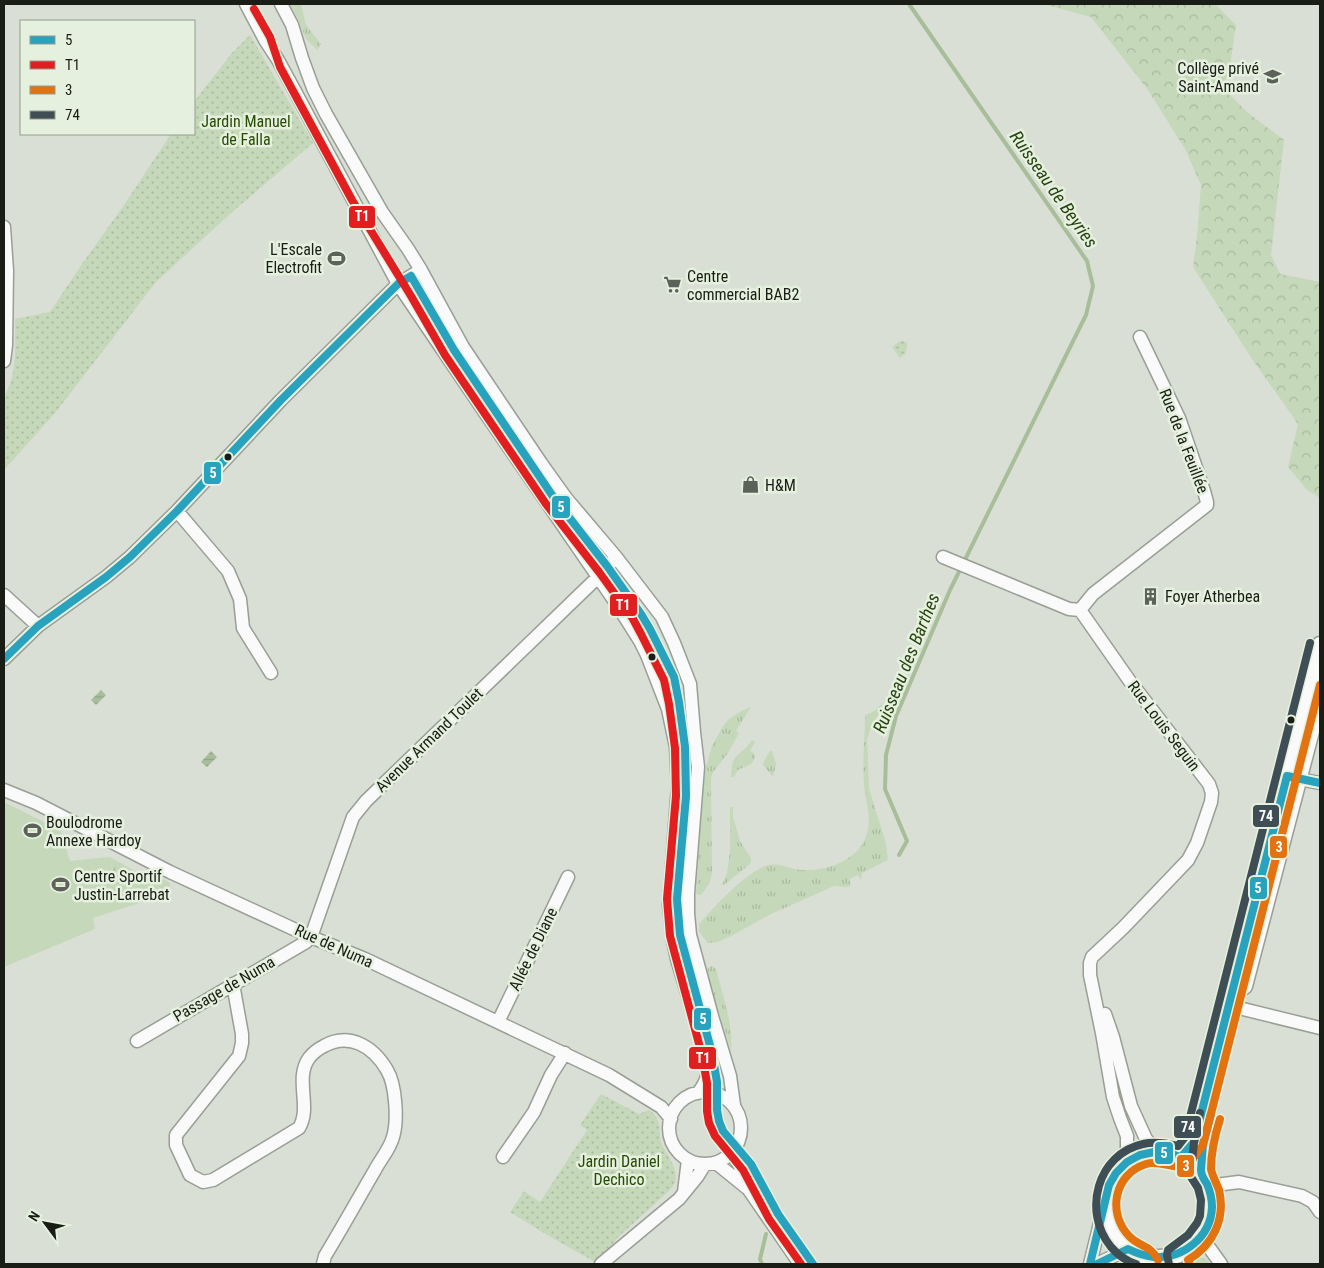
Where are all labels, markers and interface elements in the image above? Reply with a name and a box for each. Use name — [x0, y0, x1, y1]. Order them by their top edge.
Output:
legend — [20, 20, 195, 135]
text: 5 — [65, 31, 72, 49]
text: T1 — [65, 56, 80, 74]
place label: Collège privé Saint-Amand — [1177, 59, 1259, 96]
school or university icon: Collège privé Saint-Amand — [1263, 67, 1283, 87]
text: 3 — [65, 81, 72, 99]
text: 74 — [65, 106, 80, 124]
park label: Jardin Manuel de Falla — [201, 112, 291, 149]
water label: Ruisseau de Beyries — [1006, 126, 1102, 252]
line badge: T1 — [348, 205, 376, 229]
text: T1 — [355, 208, 369, 224]
place label: L'Escale Electrofit — [265, 240, 322, 277]
sports icon: L'Escale Electrofit — [326, 248, 346, 268]
place label: Centre commercial BAB2 — [687, 267, 800, 304]
supermarket icon: Centre commercial BAB2 — [663, 275, 683, 295]
street label: Rue de la Feuillée — [1155, 386, 1213, 496]
unlabelled marker — [223, 452, 233, 462]
line badge: 5 — [203, 461, 222, 485]
text: 5 — [209, 465, 217, 481]
shop icon: H&M — [741, 475, 761, 495]
place label: H&M — [765, 476, 796, 495]
line badge: 5 — [551, 495, 571, 519]
text: 5 — [557, 499, 565, 515]
building icon: Foyer Atherbea — [1141, 586, 1161, 606]
place label: Foyer Atherbea — [1165, 587, 1260, 606]
water label: Ruisseau des Barthes — [868, 590, 944, 736]
line badge: T1 — [609, 593, 638, 617]
text: T1 — [616, 597, 630, 613]
unlabelled marker — [647, 652, 657, 662]
street label: Rue Louis Seguin — [1124, 677, 1204, 775]
street label: Avenue Armand Toulet — [371, 684, 487, 796]
unlabelled marker — [1286, 715, 1296, 725]
line badge: 74 — [1252, 804, 1280, 828]
text: 74 — [1259, 808, 1273, 824]
place label: Boulodrome Annexe Hardoy — [46, 813, 141, 850]
sports icon: Boulodrome Annexe Hardoy — [22, 821, 42, 841]
line badge: 3 — [1269, 835, 1288, 859]
text: 3 — [1275, 839, 1283, 855]
place label: Centre Sportif Justin-Larrebat — [74, 867, 170, 904]
sports icon: Centre Sportif Justin-Larrebat — [50, 875, 70, 895]
line badge: 5 — [1249, 876, 1268, 900]
text: 5 — [1254, 880, 1262, 896]
street label: Allée de Diane — [505, 904, 561, 994]
street label: Rue de Numa — [292, 920, 376, 972]
street label: Passage de Numa — [170, 952, 278, 1026]
line badge: 5 — [693, 1007, 712, 1031]
text: 5 — [699, 1011, 707, 1027]
line badge: T1 — [688, 1046, 717, 1070]
text: T1 — [696, 1050, 710, 1066]
line badge: 74 — [1173, 1115, 1202, 1139]
text: 74 — [1181, 1119, 1195, 1135]
line badge: 5 — [1154, 1141, 1174, 1165]
text: 5 — [1160, 1145, 1168, 1161]
park label: Jardin Daniel Dechico — [578, 1152, 660, 1189]
line badge: 3 — [1176, 1154, 1195, 1178]
text: 3 — [1182, 1158, 1190, 1174]
north arrow — [20, 1198, 70, 1248]
text: N — [25, 1208, 43, 1224]

